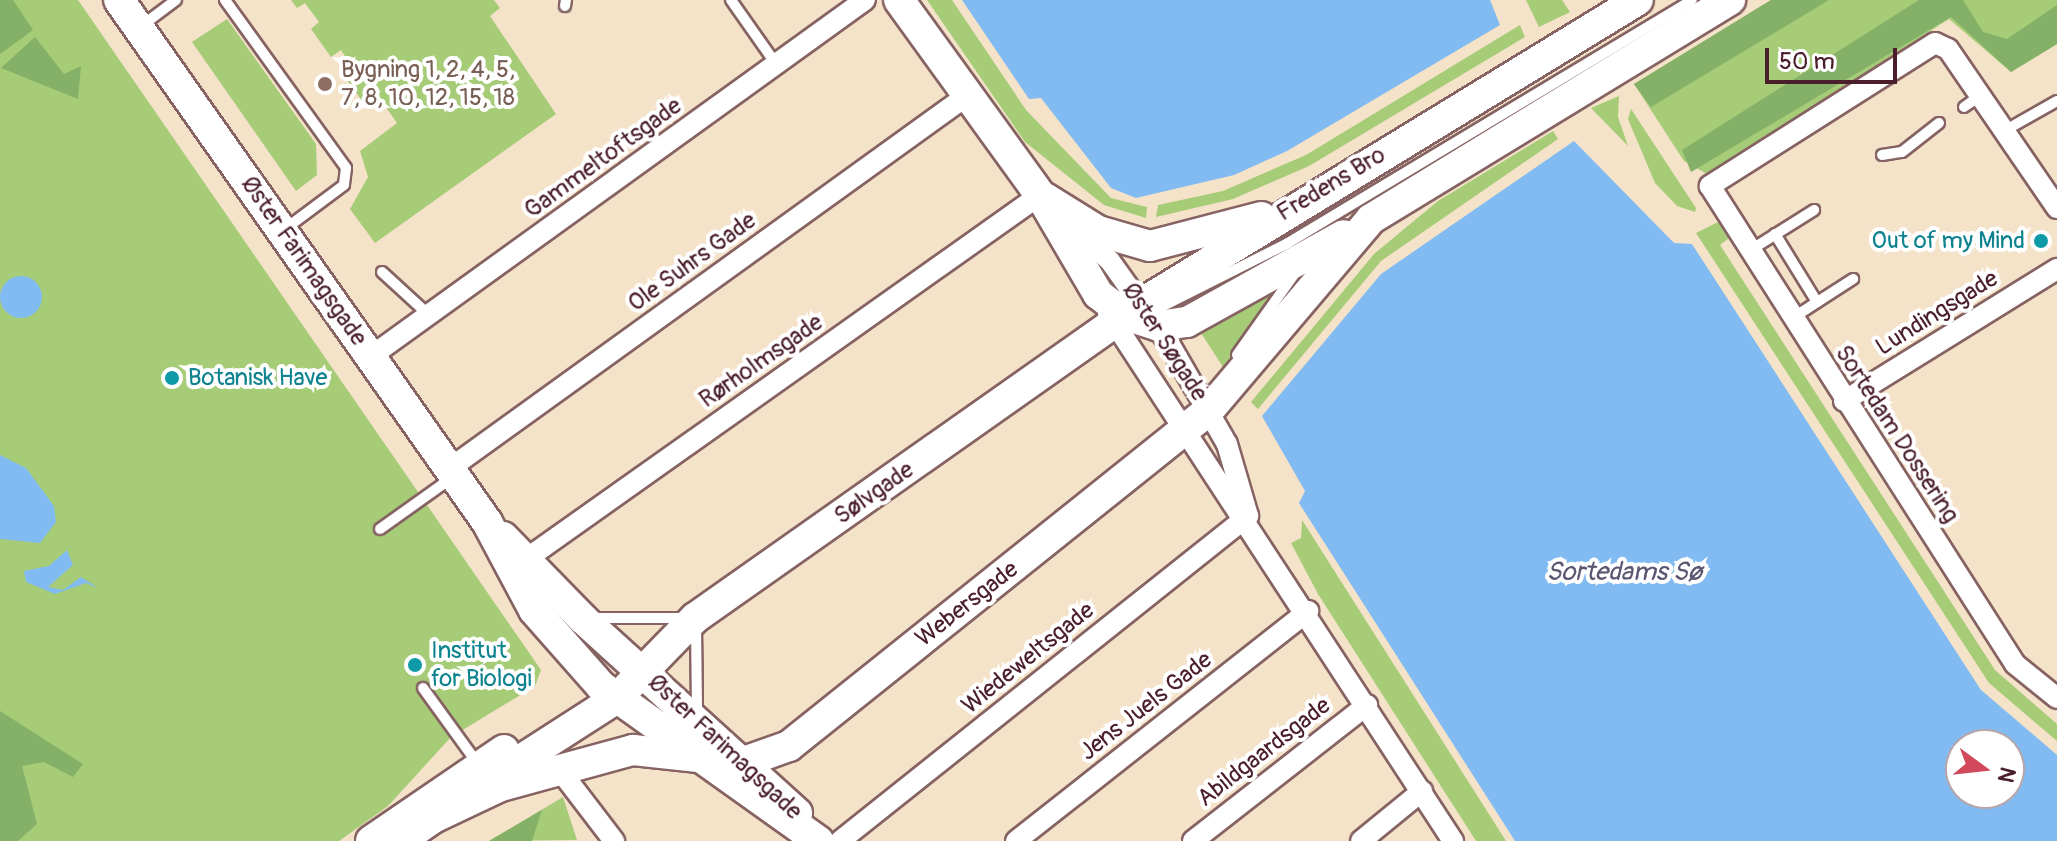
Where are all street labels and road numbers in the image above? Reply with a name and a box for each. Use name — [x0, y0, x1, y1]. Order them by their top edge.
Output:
street label: Gammeltoftsgade — [519, 91, 687, 225]
street label: Fredens Bro — [1272, 140, 1390, 228]
street label: Øster Farimagsgade — [235, 171, 373, 351]
street label: Ole Suhrs Gade — [623, 206, 761, 318]
street label: Lundingsgade — [1871, 264, 2003, 362]
street label: Øster Søgade — [1116, 277, 1214, 407]
street label: Rørholmsgade — [694, 308, 828, 414]
street label: Sortedam Dossering — [1829, 340, 1965, 528]
street label: Sølvgade — [829, 455, 919, 531]
street label: Webersgade — [910, 555, 1024, 653]
street label: Wiedeweltsgade — [956, 596, 1100, 720]
street label: Jens Juels Gade — [1074, 645, 1218, 767]
street label: Øster Farimagsgade — [642, 668, 808, 826]
street label: Abildgaardsgade — [1192, 691, 1336, 813]

